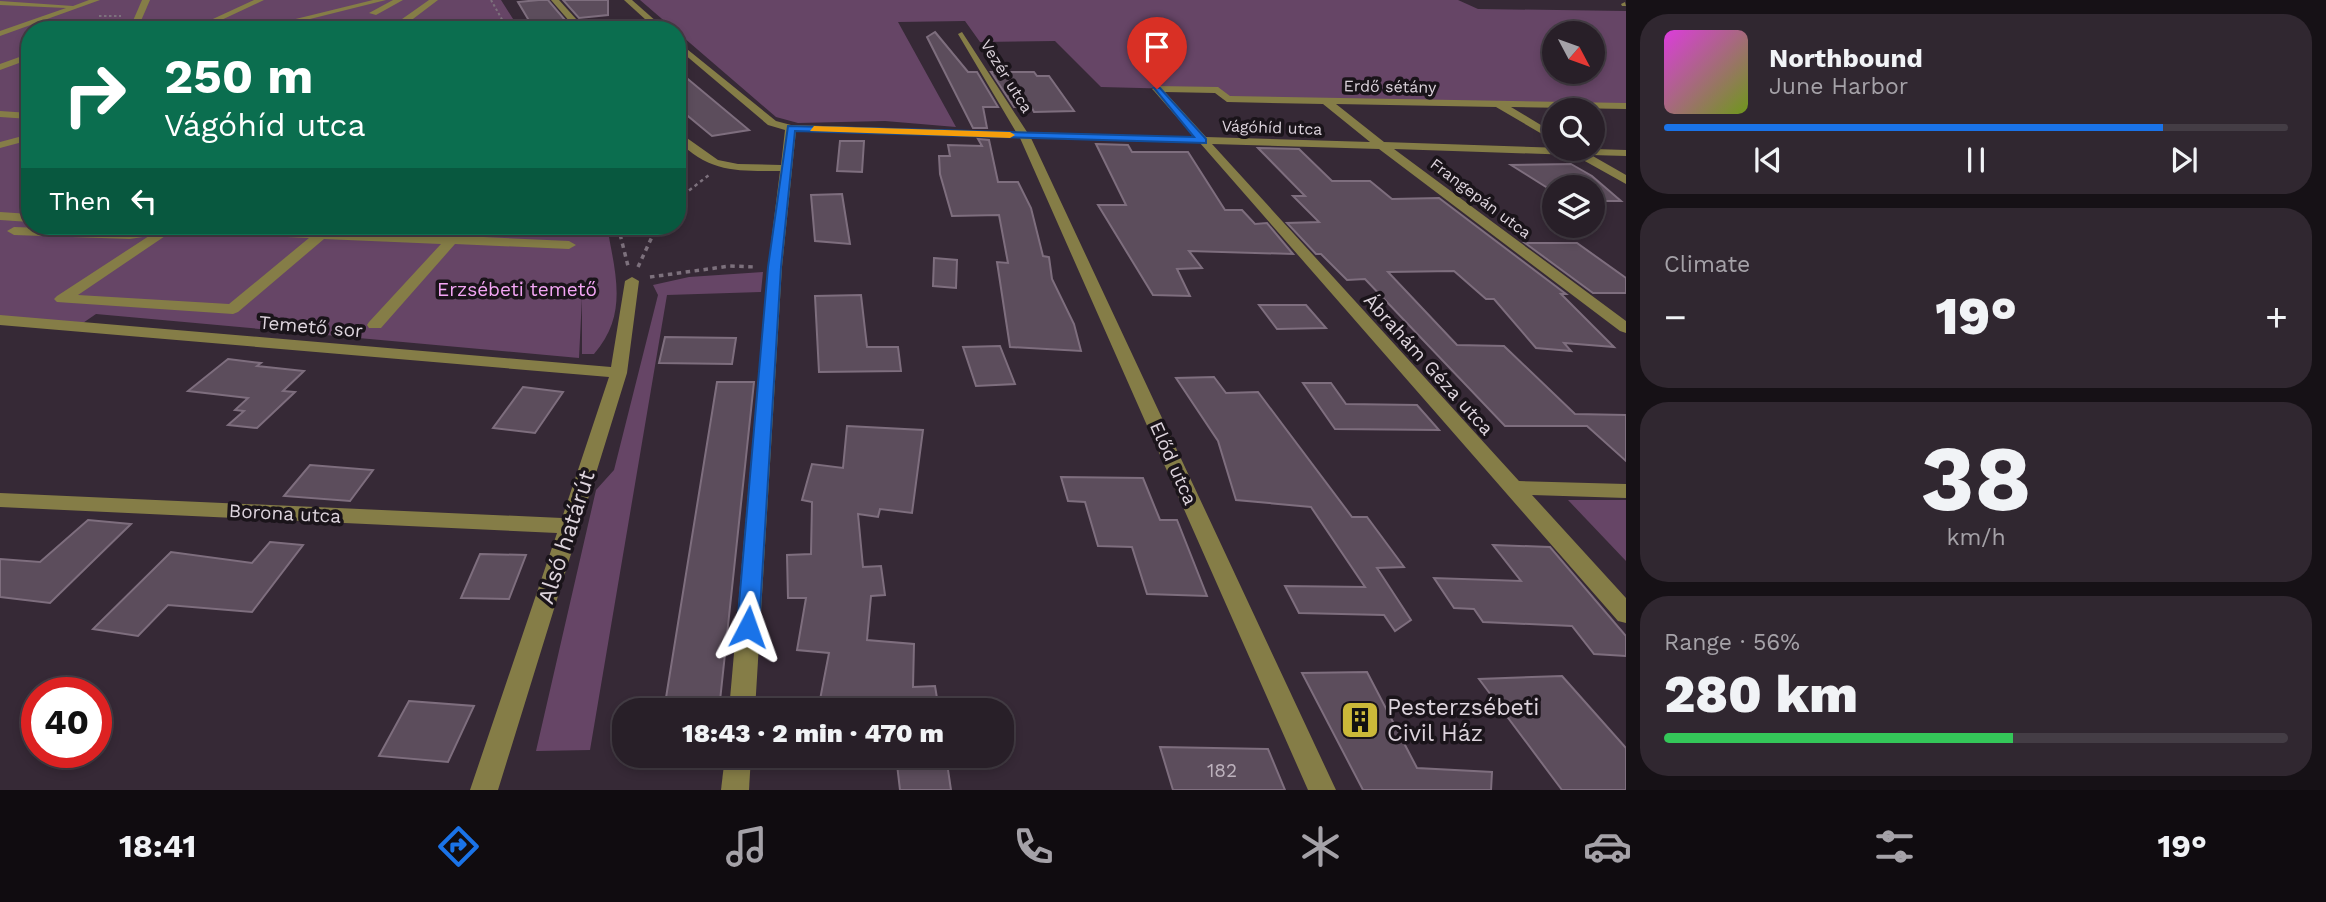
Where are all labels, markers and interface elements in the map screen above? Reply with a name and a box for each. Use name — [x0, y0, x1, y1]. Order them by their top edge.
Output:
pin — [1127, 17, 1187, 89]
north arrow — [1542, 21, 1605, 84]
map controls — [1542, 21, 1605, 238]
icon: arrive — [1138, 28, 1176, 66]
street label: Vezér utca — [977, 36, 1037, 116]
text: Northbound — [1769, 43, 1923, 73]
text: 250 m — [164, 47, 313, 105]
icon: right — [49, 49, 140, 140]
text: June Harbor — [1769, 73, 1908, 100]
street label: Erdő sétány — [1343, 76, 1437, 97]
button: search — [1542, 98, 1605, 161]
text: Vágóhíd utca — [164, 106, 366, 144]
street label: Vágóhíd utca — [1221, 116, 1323, 139]
icon: previous — [1749, 141, 1787, 179]
icon: pause — [1957, 141, 1995, 179]
icon: next — [2165, 141, 2203, 179]
street label: Frangepán utca — [1427, 154, 1535, 242]
button: layers — [1542, 175, 1605, 238]
icon: left — [125, 182, 163, 220]
text: Then — [49, 186, 111, 216]
text: Climate — [1664, 251, 1750, 278]
park label: Erzsébeti temető — [437, 278, 597, 301]
text: 19° — [1935, 286, 2017, 347]
street label: Ábrahám Géza utca — [1359, 289, 1498, 440]
text: − — [1664, 295, 1687, 339]
text: + — [2265, 295, 2288, 339]
street label: Temető sor — [258, 311, 364, 343]
street label: Előd utca — [1145, 418, 1202, 509]
text: 38 — [1920, 425, 2032, 532]
street label: Alsó határút — [532, 467, 601, 607]
street label: Borona utca — [228, 499, 342, 528]
text: km/h — [1946, 524, 2006, 551]
position arrow — [711, 590, 785, 664]
text: Range · 56% — [1664, 629, 1800, 656]
text: 280 km — [1664, 664, 1858, 725]
speed limit sign: 40 — [21, 677, 112, 768]
place label: Pesterzsébeti Civil Ház — [1387, 694, 1539, 747]
building icon: Pesterzsébeti Civil Ház — [1339, 699, 1381, 741]
text: 18:43 · 2 min · 470 m — [682, 718, 944, 748]
house number: 182 — [1207, 759, 1237, 782]
icon: directions — [434, 822, 483, 871]
icon: music — [722, 822, 771, 871]
icon: phone — [1009, 822, 1058, 871]
icon: climate — [1296, 822, 1345, 871]
icon: car — [1583, 822, 1632, 871]
icon: filters — [1870, 822, 1919, 871]
text: 18:41 — [119, 827, 196, 865]
text: 19° — [2158, 827, 2207, 865]

